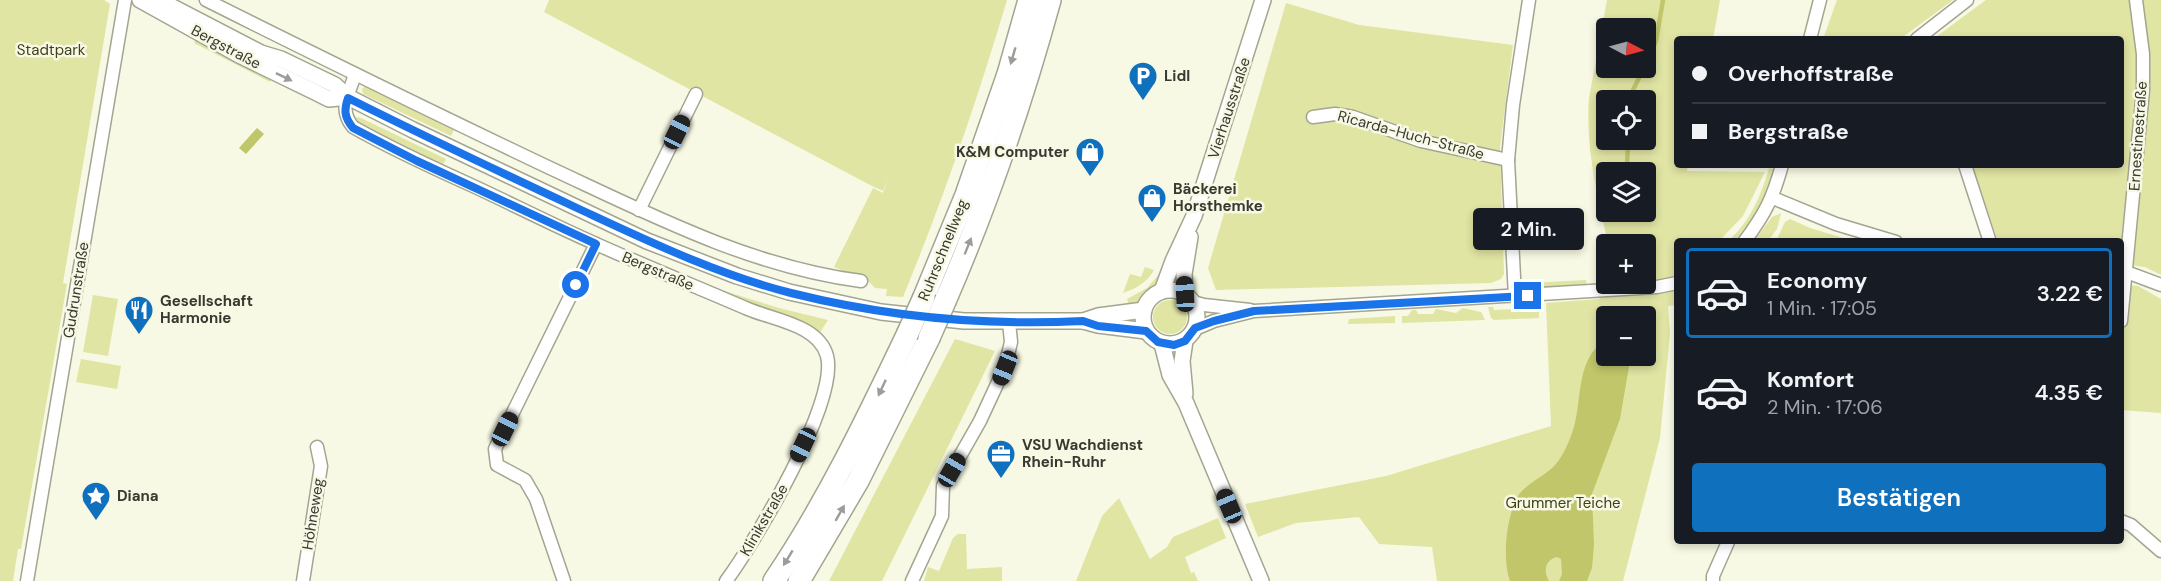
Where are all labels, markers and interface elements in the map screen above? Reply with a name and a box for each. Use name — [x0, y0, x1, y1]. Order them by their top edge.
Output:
north arrow — [1596, 18, 1656, 78]
map controls — [1596, 18, 1656, 366]
street label: Bergstraße — [188, 20, 264, 74]
park label: Stadtpark — [17, 40, 86, 60]
one-way arrow — [1008, 47, 1017, 65]
street label: Vierhausstraße — [1203, 55, 1255, 161]
text: Overhoffstraße — [1728, 59, 1894, 88]
parking icon: Lidl — [1127, 60, 1159, 102]
place label: Lidl — [1164, 66, 1190, 86]
one-way arrow — [276, 72, 293, 82]
street label: Ernestinestraße — [2124, 80, 2152, 192]
button: locate — [1596, 90, 1656, 150]
street label: Ricarda-Huch-Straße — [1336, 106, 1486, 164]
car — [661, 112, 693, 152]
text: Bergstraße — [1728, 117, 1849, 146]
shop icon: K&M Computer — [1074, 136, 1106, 178]
place label: K&M Computer — [956, 142, 1069, 162]
button: layers — [1596, 162, 1656, 222]
place label: Bäckerei Horsthemke — [1173, 179, 1263, 216]
shop icon: Bäckerei Horsthemke — [1136, 182, 1168, 224]
street label: Ruhrschnellweg — [913, 196, 973, 304]
callout: 2 Min. — [1472, 209, 1583, 251]
text: 2 Min. — [1501, 216, 1556, 242]
button: + — [1596, 234, 1656, 294]
one-way arrow — [964, 236, 974, 254]
street label: Gudrunstraße — [59, 240, 93, 340]
street label: Bergstraße — [619, 247, 697, 295]
icon: car — [1695, 266, 1749, 320]
text: Economy — [1767, 266, 1867, 295]
route start — [562, 271, 589, 298]
car — [1175, 276, 1195, 312]
text: 3.22 € — [2037, 279, 2103, 308]
route end — [1514, 282, 1541, 309]
place label: Gesellschaft Harmonie — [160, 291, 253, 328]
restaurant icon: Gesellschaft Harmonie — [123, 294, 155, 336]
text: 1 Min. · 17:05 — [1767, 295, 1877, 321]
button: − — [1596, 306, 1656, 366]
car — [990, 348, 1020, 388]
icon: car — [1695, 365, 1749, 419]
text: Komfort — [1767, 365, 1854, 394]
text: 4.35 € — [2034, 378, 2103, 407]
one-way arrow — [878, 379, 887, 396]
text: 2 Min. · 17:06 — [1767, 394, 1883, 420]
car — [489, 409, 521, 449]
car — [787, 425, 819, 465]
place label: VSU Wachdienst Rhein-Ruhr — [1022, 435, 1143, 472]
office icon: VSU Wachdienst Rhein-Ruhr — [985, 438, 1017, 480]
car — [935, 450, 969, 490]
button: Bestätigen — [1692, 463, 2106, 532]
street label: Höhneweg — [297, 477, 329, 551]
place icon: Diana — [80, 480, 112, 522]
street label: Klinikstraße — [735, 480, 793, 560]
place label: Diana — [117, 486, 159, 506]
car — [1214, 486, 1244, 526]
park label: Grummer Teiche — [1505, 493, 1621, 513]
one-way arrow — [835, 504, 845, 521]
one-way arrow — [783, 550, 793, 567]

